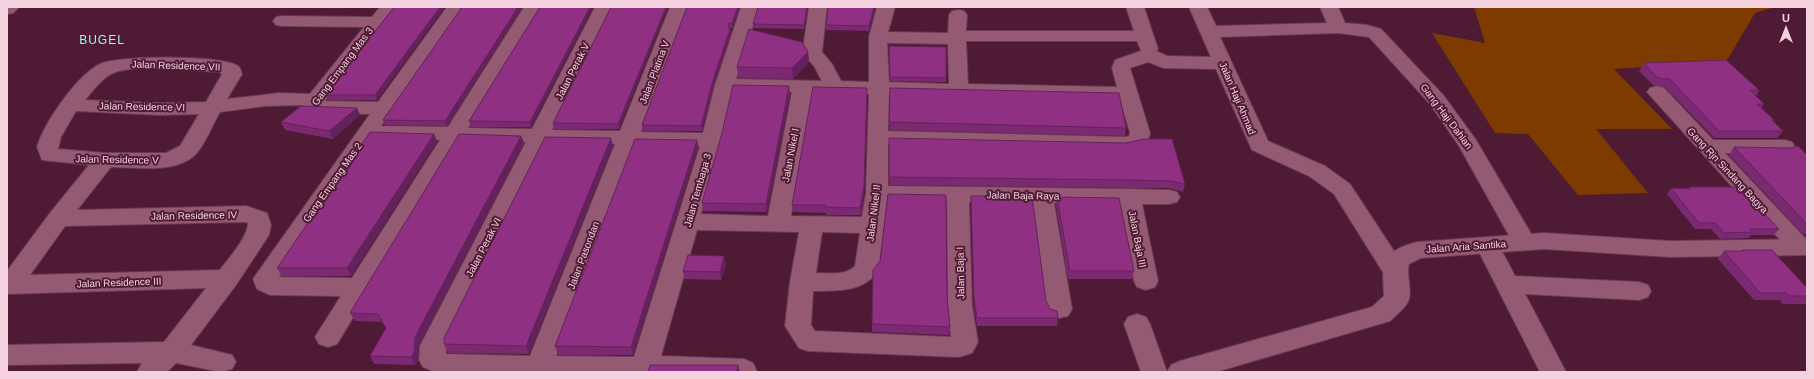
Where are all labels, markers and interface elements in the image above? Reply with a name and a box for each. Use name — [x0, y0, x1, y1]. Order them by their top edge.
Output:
north arrow — [1766, 8, 1806, 48]
text: U — [1782, 12, 1790, 24]
street label: Gang Empang Mas 3 — [310, 25, 375, 107]
district label: BUGEL — [79, 33, 125, 47]
street label: Jalan Platina V — [637, 39, 672, 105]
street label: Jalan Perak V — [553, 41, 592, 101]
street label: Jalan Residence VII — [131, 58, 221, 73]
street label: Jalan Haji Ahmad — [1217, 60, 1258, 136]
street label: Gang Haji Dahlan — [1418, 81, 1475, 151]
street label: Jalan Residence VI — [99, 100, 185, 113]
street label: Gang Rjn Sindang Bagya — [1685, 125, 1770, 216]
street label: Jalan Nikel I — [780, 127, 801, 183]
street label: Gang Empang Mas 2 — [301, 140, 364, 224]
street label: Jalan Tembaga 3 — [682, 152, 713, 228]
street label: Jalan Residence V — [75, 153, 159, 166]
street label: Jalan Nikel II — [865, 184, 882, 242]
street label: Jalan Baja Raya — [986, 189, 1060, 202]
street label: Jalan Residence IV — [151, 209, 238, 222]
street label: Jalan Baja III — [1127, 210, 1148, 269]
street label: Jalan Perak VI — [464, 216, 503, 279]
street label: Jalan Pasondan — [565, 220, 601, 291]
street label: Jalan Aria Santika — [1426, 238, 1507, 255]
street label: Jalan Baja I — [955, 247, 966, 299]
street label: Jalan Residence III — [76, 276, 162, 289]

